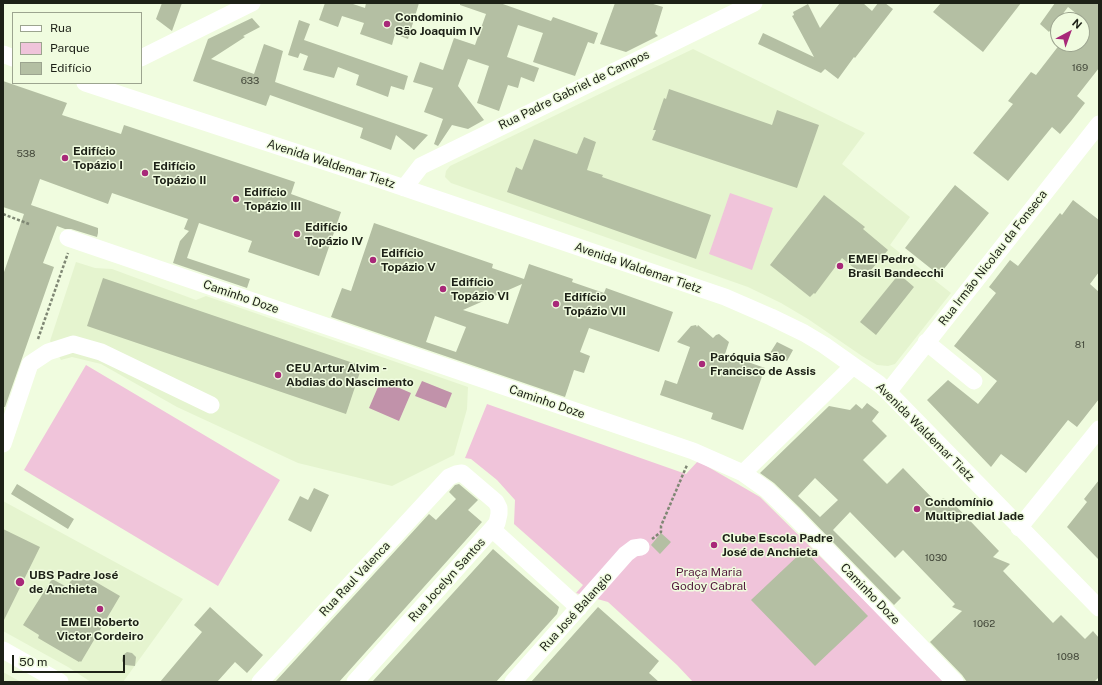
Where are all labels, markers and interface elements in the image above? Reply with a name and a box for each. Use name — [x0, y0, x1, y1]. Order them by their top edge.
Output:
place label: Condominio São Joaquim IV — [395, 10, 481, 38]
legend — [12, 12, 142, 84]
north arrow — [1050, 12, 1090, 52]
text: N — [1070, 16, 1084, 31]
marker: Condominio São Joaquim IV — [382, 19, 392, 29]
text: Rua — [50, 21, 72, 35]
text: Parque — [50, 41, 90, 55]
street label: Rua Padre Gabriel de Campos — [496, 47, 652, 133]
text: Edifício — [50, 61, 91, 75]
house number: 169 — [1072, 62, 1088, 74]
house number: 633 — [241, 75, 259, 87]
street label: Avenida Waldemar Tietz — [265, 137, 397, 191]
place label: Edifício Topázio I — [73, 144, 123, 172]
house number: 538 — [16, 148, 36, 160]
marker: Edifício Topázio I — [60, 153, 70, 163]
place label: Edifício Topázio II — [153, 159, 207, 187]
marker: Edifício Topázio II — [140, 168, 150, 178]
place label: Edifício Topázio III — [244, 185, 301, 213]
street label: Rua Irmão Nicolau da Fonseca — [936, 187, 1050, 329]
marker: Edifício Topázio III — [231, 194, 241, 204]
place label: Edifício Topázio IV — [305, 220, 363, 248]
marker: Edifício Topázio IV — [292, 229, 302, 239]
street label: Avenida Waldemar Tietz — [572, 239, 704, 297]
place label: Edifício Topázio V — [381, 246, 436, 274]
place label: EMEI Pedro Brasil Bandecchi — [848, 252, 944, 280]
marker: Edifício Topázio V — [368, 255, 378, 265]
marker: EMEI Pedro Brasil Bandecchi — [835, 261, 845, 271]
place label: Edifício Topázio VI — [451, 275, 509, 303]
street label: Caminho Doze — [201, 277, 281, 317]
marker: Edifício Topázio VI — [438, 284, 448, 294]
place label: Edifício Topázio VII — [564, 290, 626, 318]
marker: Edifício Topázio VII — [551, 299, 561, 309]
house number: 81 — [1075, 339, 1085, 351]
place label: Paróquia São Francisco de Assis — [710, 350, 816, 378]
marker: Paróquia São Francisco de Assis — [697, 359, 707, 369]
place label: CEU Artur Alvim - Abdias do Nascimento — [286, 361, 414, 389]
marker: CEU Artur Alvim - Abdias do Nascimento — [273, 370, 283, 380]
street label: Avenida Waldemar Tietz — [873, 380, 977, 484]
street label: Caminho Doze — [507, 382, 587, 422]
place label: Condomínio Multipredial Jade — [925, 495, 1024, 523]
marker: Condomínio Multipredial Jade — [912, 504, 922, 514]
place label: Clube Escola Padre José de Anchieta — [722, 531, 833, 559]
street label: Rua Jocelyn Santos — [406, 535, 488, 625]
street label: Rua Raul Valenca — [317, 539, 393, 619]
marker: Clube Escola Padre José de Anchieta — [709, 540, 719, 550]
house number: 1030 — [925, 552, 947, 564]
street label: Caminho Doze — [837, 560, 903, 628]
park label: Praça Maria Godoy Cabral — [671, 565, 747, 593]
place label: UBS Padre José de Anchieta — [29, 568, 118, 596]
street label: Rua José Balangio — [537, 570, 615, 654]
marker: UBS Padre José de Anchieta — [14, 576, 26, 588]
marker: EMEI Roberto Victor Cordeiro — [95, 604, 105, 614]
place label: EMEI Roberto Victor Cordeiro — [56, 615, 144, 643]
house number: 1062 — [973, 618, 995, 630]
scale bar — [14, 647, 127, 673]
house number: 1098 — [1057, 651, 1079, 663]
text: 50 m — [19, 655, 47, 669]

